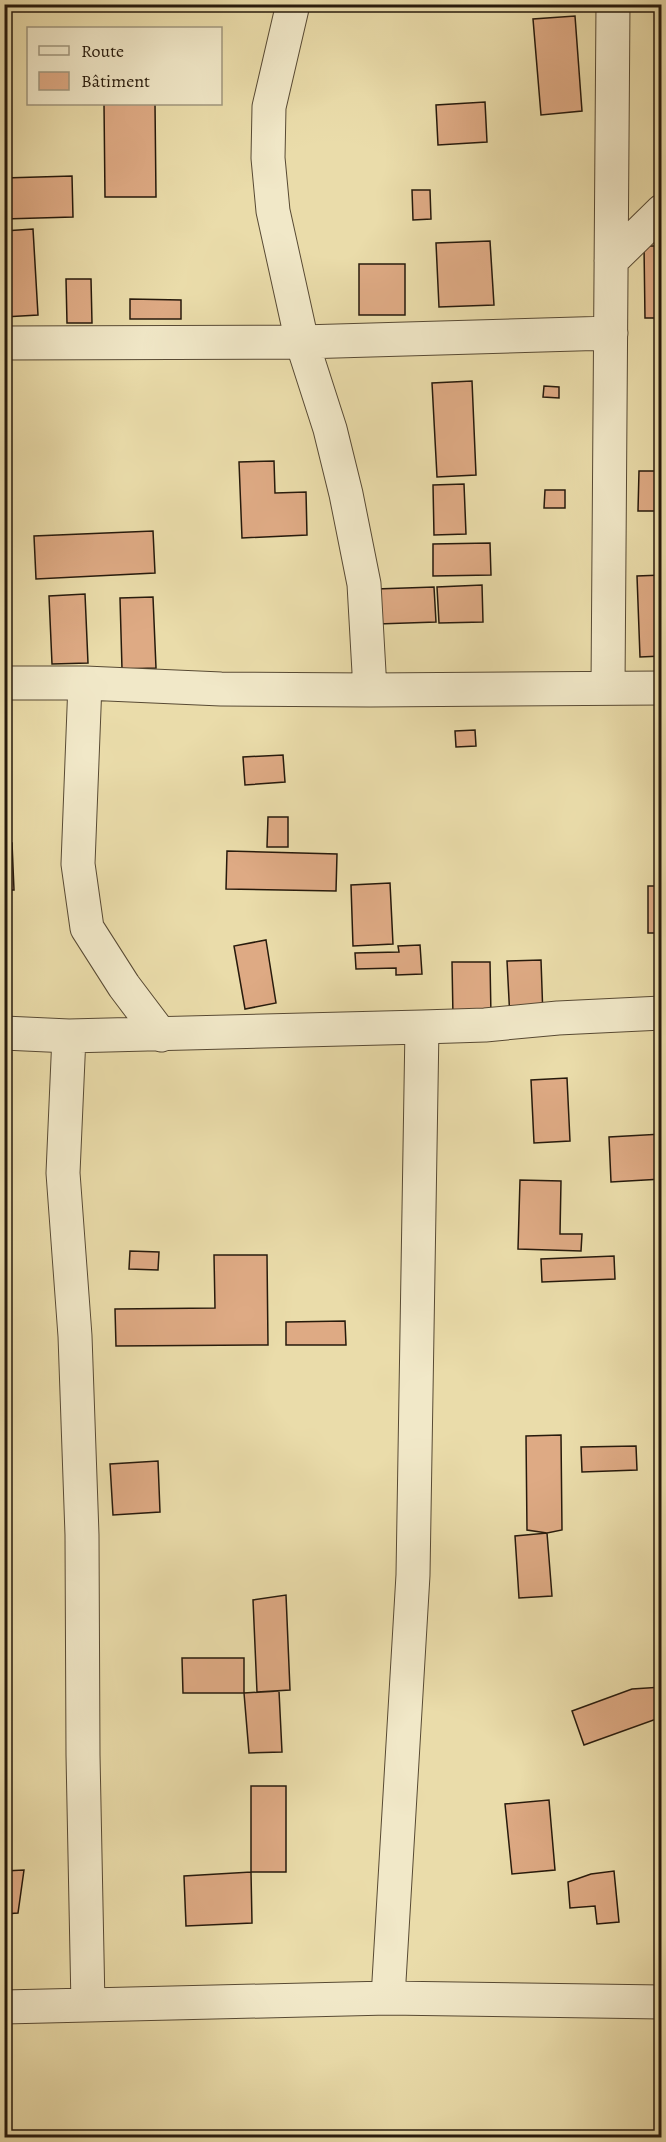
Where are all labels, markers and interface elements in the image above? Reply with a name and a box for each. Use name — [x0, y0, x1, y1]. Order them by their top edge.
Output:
legend — [27, 27, 222, 105]
text: Route — [81, 39, 124, 63]
text: Bâtiment — [81, 69, 150, 93]

